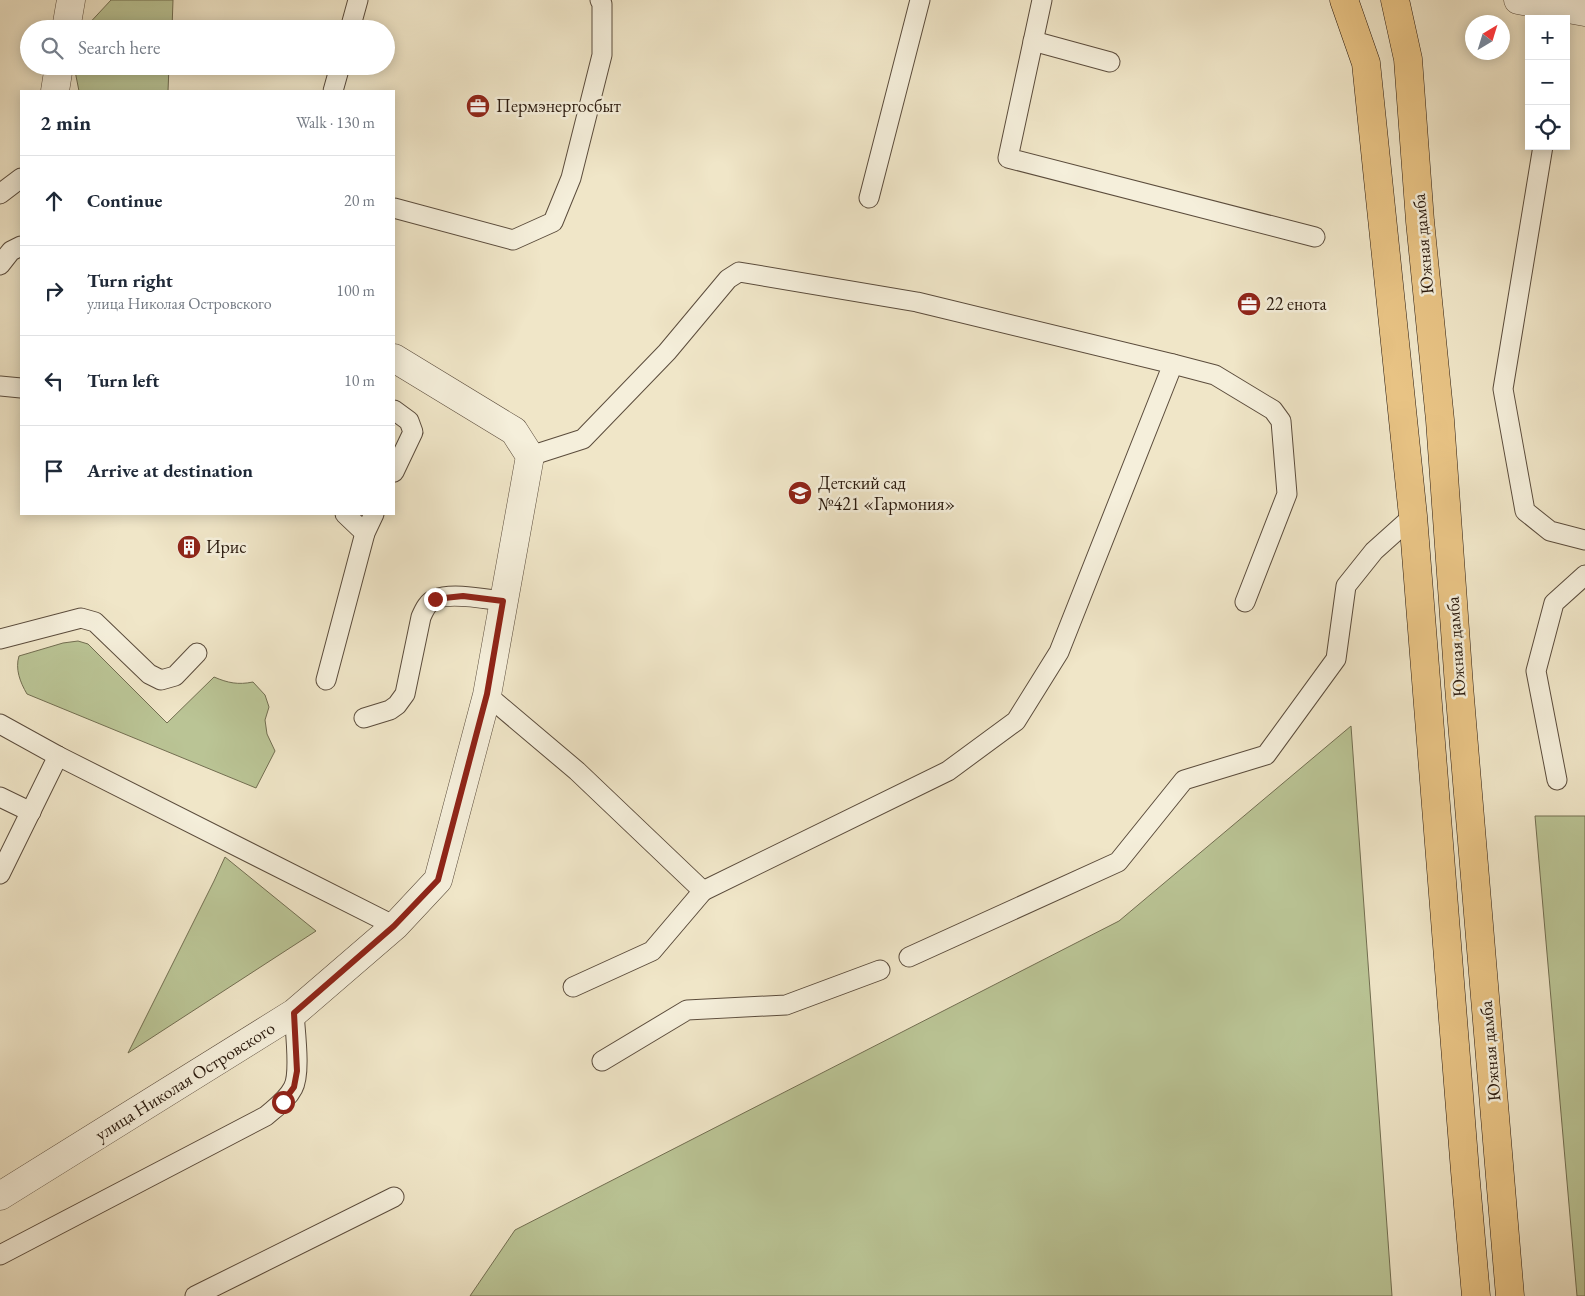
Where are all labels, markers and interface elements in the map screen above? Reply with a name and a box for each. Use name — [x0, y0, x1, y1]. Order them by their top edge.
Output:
north arrow — [1465, 15, 1510, 60]
map controls — [1525, 15, 1570, 150]
button: + — [1525, 15, 1570, 60]
search box — [20, 20, 395, 75]
icon: search — [38, 34, 66, 62]
text: Search here — [78, 35, 160, 60]
button: − — [1525, 60, 1570, 105]
office icon: Пермэнергосбыт — [465, 93, 491, 119]
place label: Пермэнергосбыт — [496, 94, 622, 117]
button: locate — [1525, 105, 1570, 150]
text: 2 min — [40, 109, 91, 136]
text: Walk · 130 m — [296, 112, 375, 133]
icon: ahead — [40, 187, 68, 215]
text: Continue — [87, 188, 162, 213]
text: 20 m — [344, 190, 375, 211]
street label: Южная дамба — [1407, 192, 1438, 296]
text: Turn right — [87, 268, 173, 293]
icon: right — [40, 277, 68, 305]
text: 100 m — [336, 280, 375, 301]
office icon: 22 енота — [1236, 291, 1262, 317]
place label: 22 енота — [1266, 292, 1328, 315]
text: улица Николая Островского — [87, 293, 272, 314]
icon: left — [40, 367, 68, 395]
text: Turn left — [87, 368, 159, 393]
text: 10 m — [344, 370, 375, 391]
icon: arrive — [40, 457, 68, 485]
text: Arrive at destination — [87, 458, 253, 483]
place label: Детский сад №421 «Гармония» — [818, 471, 955, 515]
school or university icon: Детский сад №421 «Гармония» — [787, 480, 813, 506]
building icon: Ирис — [176, 534, 202, 560]
place label: Ирис — [206, 535, 247, 558]
route end — [424, 588, 447, 611]
street label: Южная дамба — [1440, 595, 1471, 698]
street label: Южная дамба — [1474, 999, 1505, 1103]
street label: улица Николая Островского — [91, 1016, 279, 1145]
route start — [272, 1091, 295, 1114]

